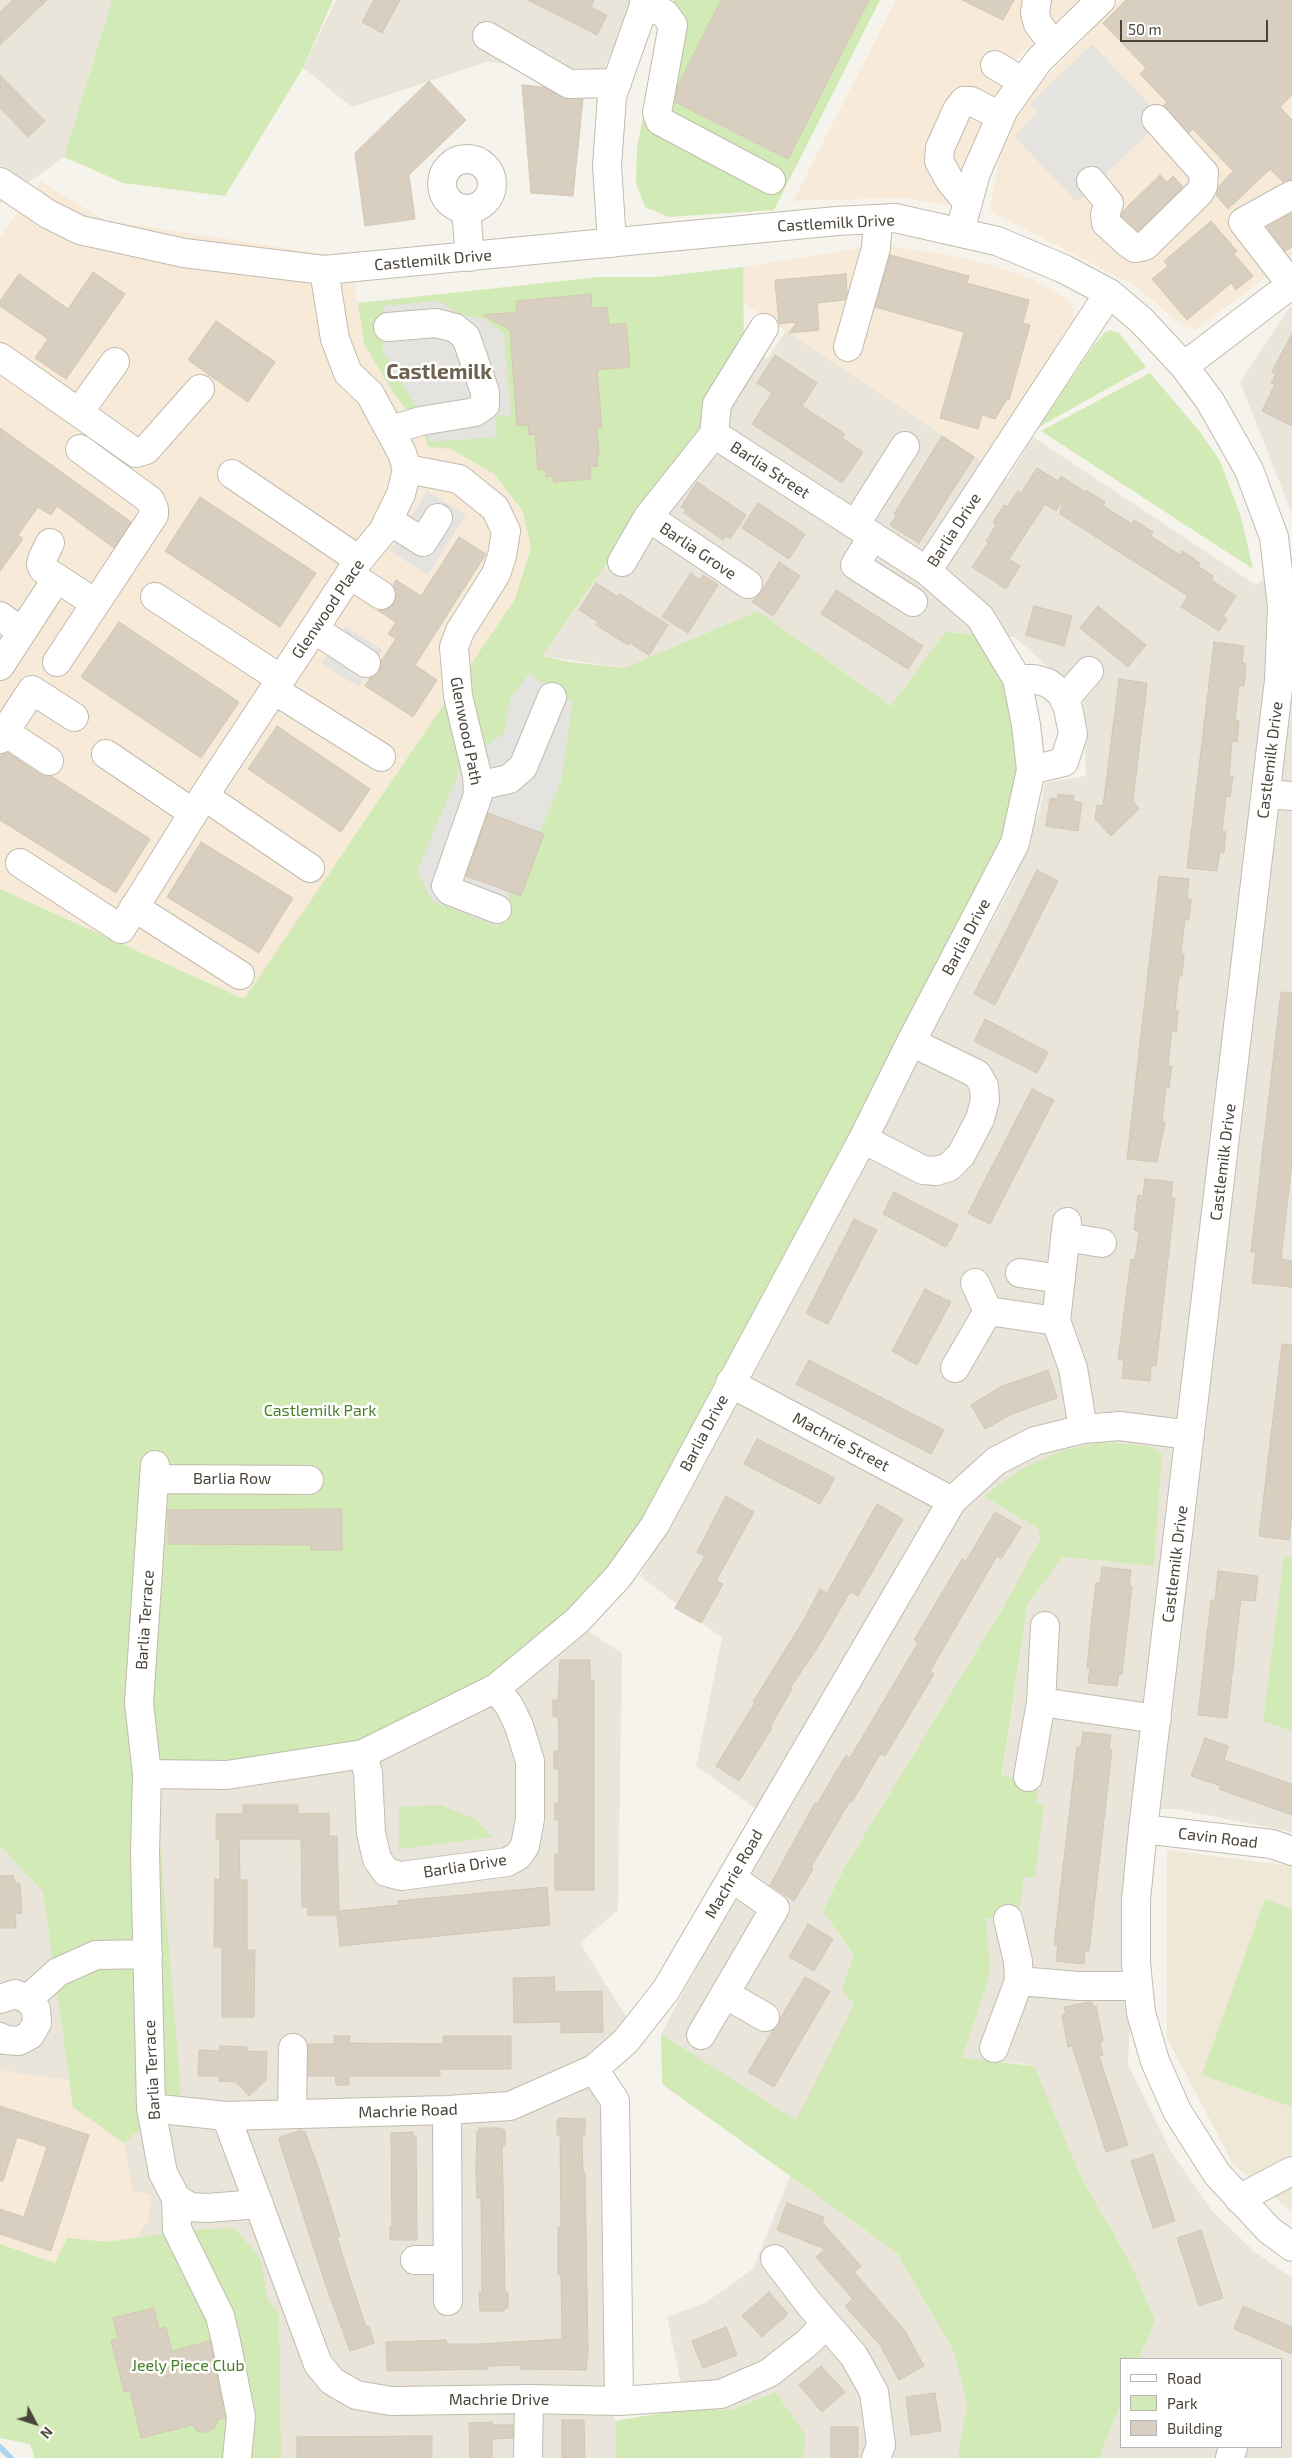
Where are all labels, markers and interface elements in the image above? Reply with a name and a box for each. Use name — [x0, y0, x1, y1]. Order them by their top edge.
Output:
scale bar — [1122, 10, 1270, 42]
text: 50 m — [1128, 20, 1162, 38]
street label: Castlemilk Drive — [777, 210, 895, 236]
street label: Castlemilk Drive — [373, 245, 493, 275]
district label: Castlemilk — [386, 359, 492, 385]
street label: Barlia Street — [727, 437, 813, 503]
street label: Barlia Drive — [923, 489, 985, 571]
street label: Barlia Grove — [656, 518, 740, 584]
street label: Glenwood Place — [288, 556, 368, 662]
street label: Glenwood Path — [446, 675, 486, 787]
street label: Castlemilk Drive — [1253, 700, 1287, 820]
street label: Barlia Drive — [938, 895, 994, 979]
street label: Castlemilk Drive — [1206, 1102, 1240, 1222]
street label: Barlia Drive — [676, 1391, 732, 1475]
park label: Castlemilk Park — [264, 1401, 376, 1421]
street label: Machrie Street — [789, 1408, 893, 1476]
street label: Barlia Row — [193, 1469, 271, 1489]
street label: Castlemilk Drive — [1158, 1504, 1192, 1624]
street label: Barlia Terrace — [132, 1569, 158, 1671]
street label: Cavin Road — [1177, 1824, 1259, 1852]
street label: Machrie Road — [701, 1826, 767, 1922]
street label: Barlia Drive — [422, 1850, 508, 1882]
street label: Barlia Terrace — [140, 2019, 164, 2121]
street label: Machrie Road — [358, 2100, 458, 2122]
park label: Jeely Piece Club — [131, 2356, 245, 2376]
legend — [1120, 2358, 1282, 2448]
text: Road — [1167, 2369, 1202, 2387]
street label: Machrie Drive — [449, 2390, 549, 2410]
text: Park — [1167, 2394, 1198, 2412]
north arrow — [10, 2398, 60, 2448]
text: Building — [1167, 2419, 1222, 2437]
text: N — [37, 2424, 57, 2442]

